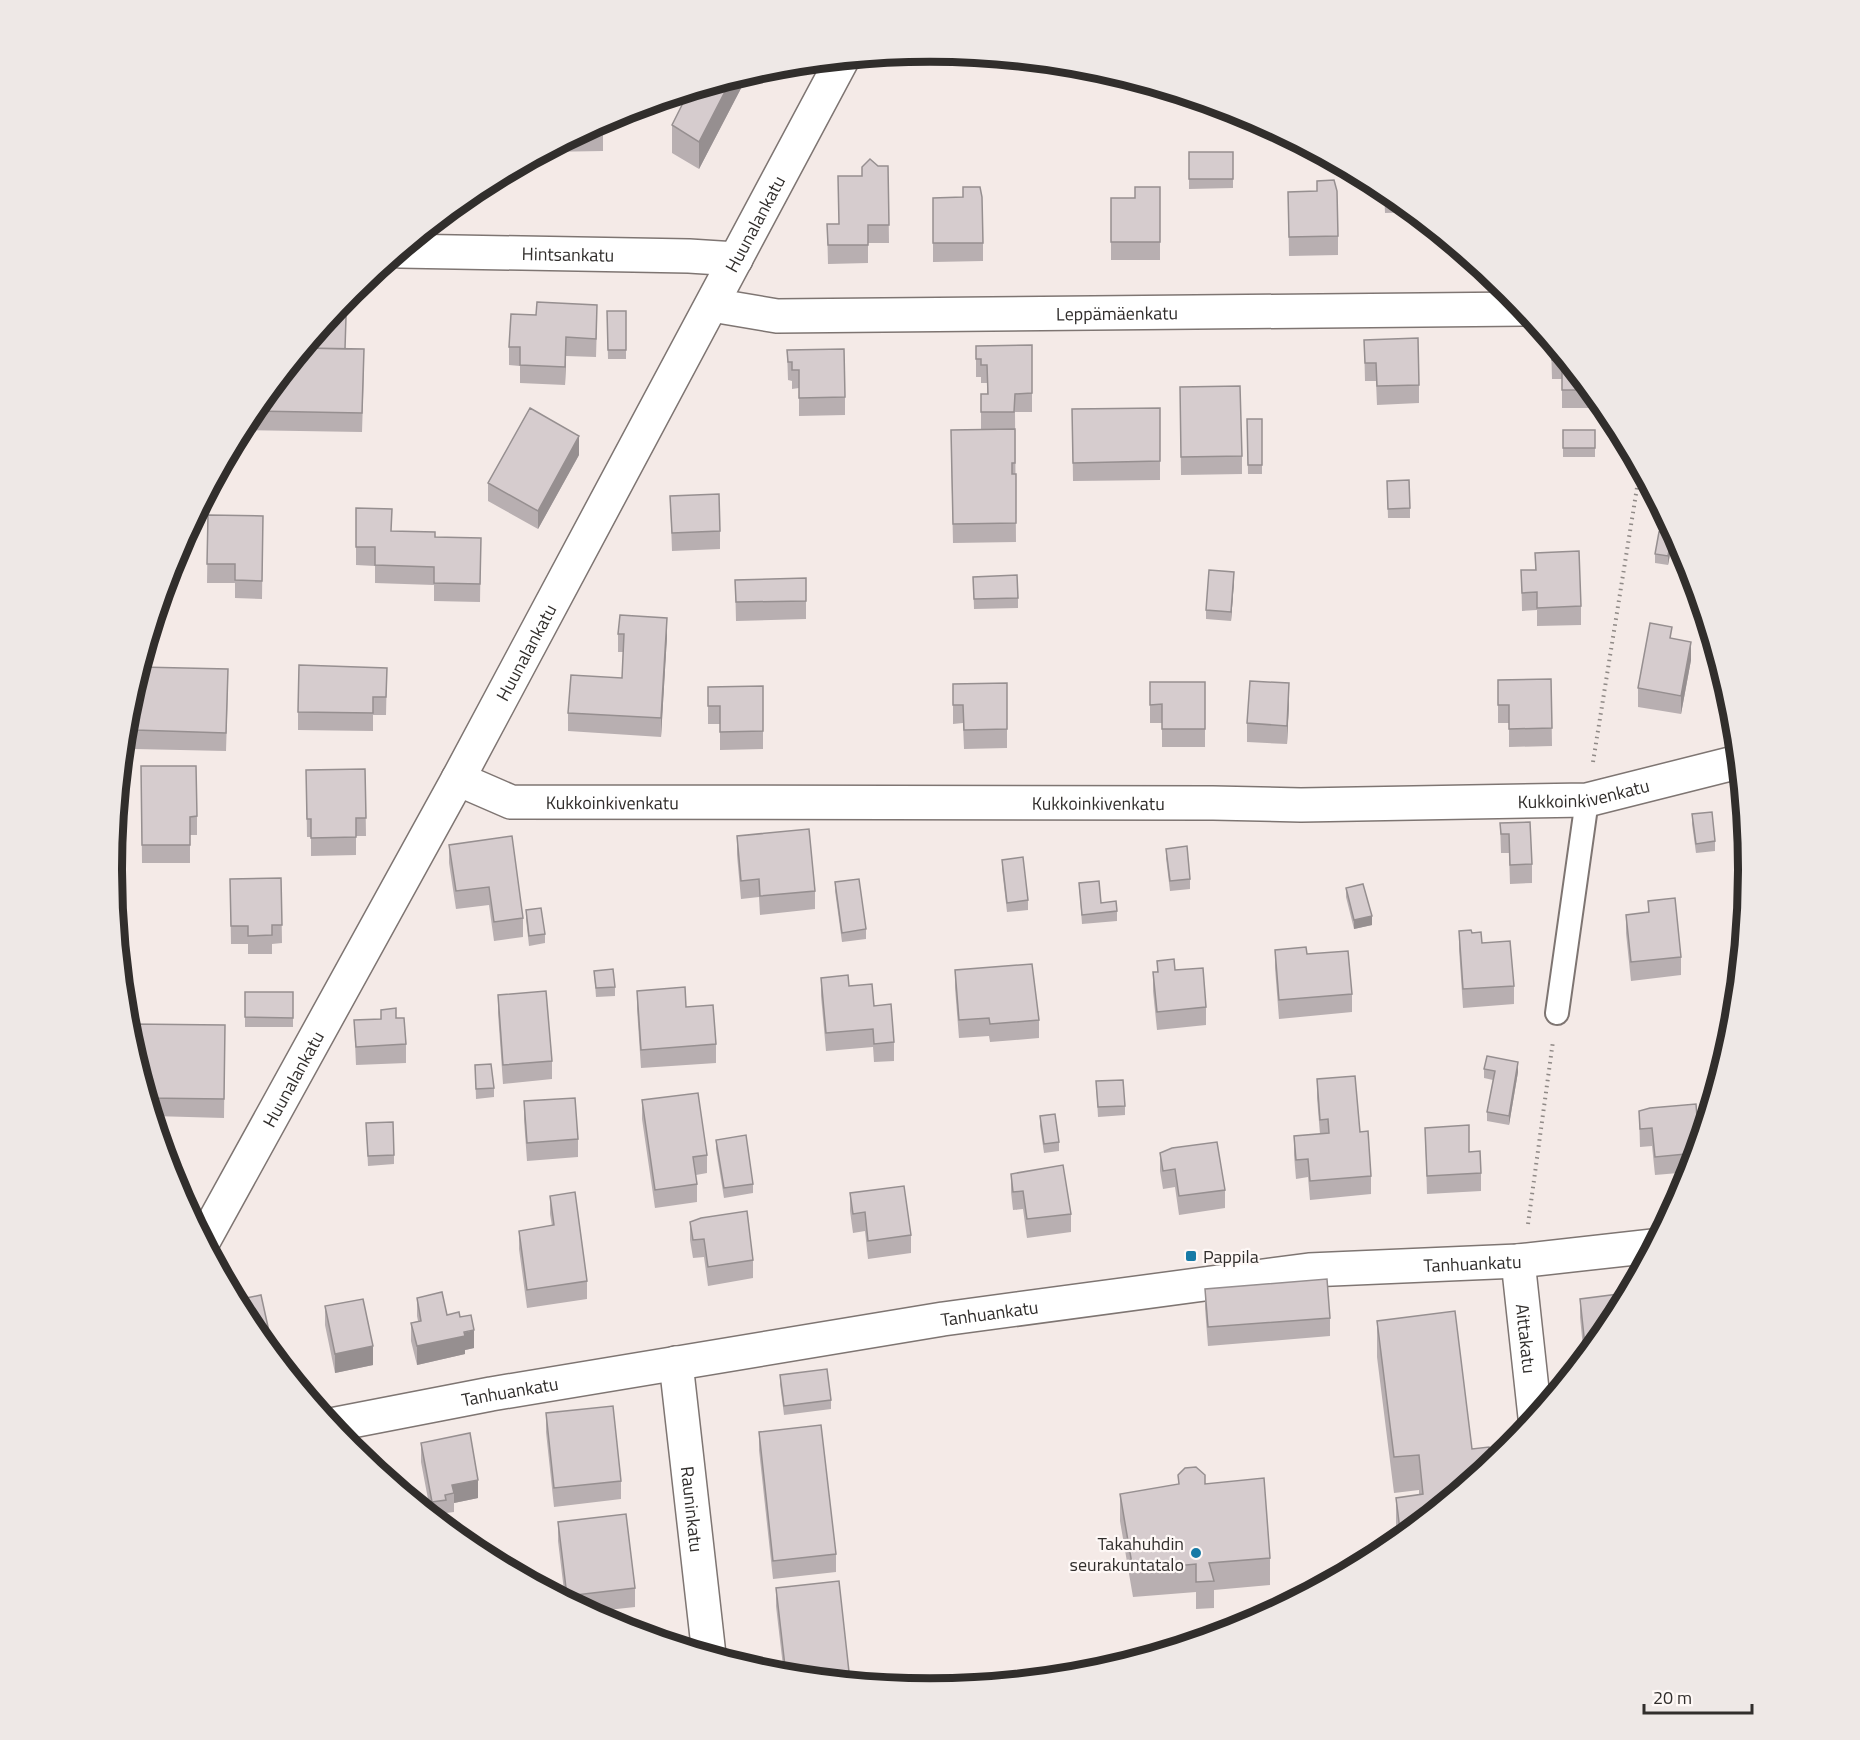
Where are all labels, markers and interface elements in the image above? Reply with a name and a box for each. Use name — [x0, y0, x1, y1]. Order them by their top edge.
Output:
street label: Huunalankatu — [718, 170, 792, 277]
street label: Hintsankatu — [521, 240, 615, 268]
street label: Leppämäenkatu — [1056, 299, 1178, 327]
street label: Huunalankatu — [489, 599, 563, 706]
street label: Kukkoinkivenkatu — [1517, 771, 1652, 815]
street label: Kukkoinkivenkatu — [546, 789, 679, 816]
street label: Kukkoinkivenkatu — [1032, 789, 1165, 816]
street label: Huunalankatu — [255, 1026, 330, 1132]
place label: Pappila — [1203, 1243, 1259, 1270]
street label: Tanhuankatu — [1423, 1247, 1522, 1279]
marker: Pappila — [1184, 1249, 1198, 1263]
street label: Tanhuankatu — [939, 1293, 1040, 1333]
street label: Aittakatu — [1509, 1302, 1544, 1375]
street label: Tanhuankatu — [459, 1370, 560, 1413]
street label: Rauninkatu — [674, 1465, 711, 1554]
place label: Takahuhdin seurakuntatalo — [1070, 1530, 1184, 1578]
marker: Takahuhdin seurakuntatalo — [1189, 1546, 1203, 1560]
scale bar — [1644, 1677, 1752, 1715]
text: 20 m — [1653, 1684, 1692, 1711]

